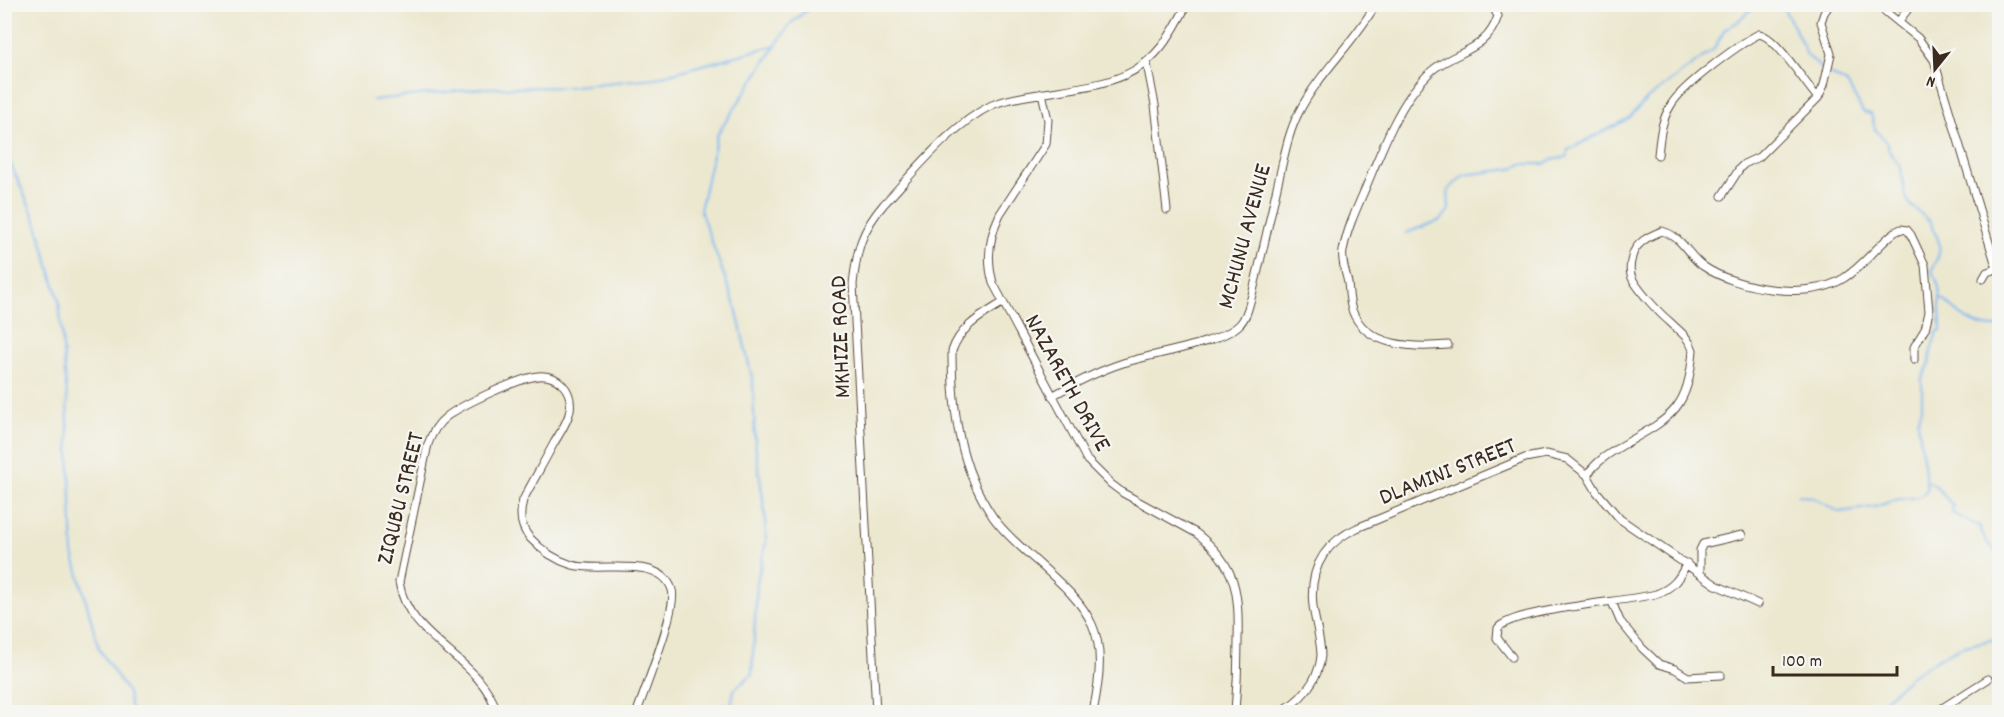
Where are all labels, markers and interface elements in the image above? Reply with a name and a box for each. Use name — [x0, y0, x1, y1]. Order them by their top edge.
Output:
north arrow — [1905, 39, 1965, 99]
text: N — [1924, 69, 1938, 93]
street label: MCHUNU AVENUE — [1210, 161, 1282, 313]
street label: MKHIZE ROAD — [823, 275, 861, 399]
street label: NAZARETH DRIVE — [1015, 308, 1118, 459]
street label: ZIQUBU STREET — [369, 429, 435, 568]
street label: DLAMINI STREET — [1375, 430, 1522, 516]
scale bar — [1773, 639, 1898, 677]
text: 100 m — [1782, 650, 1822, 675]

